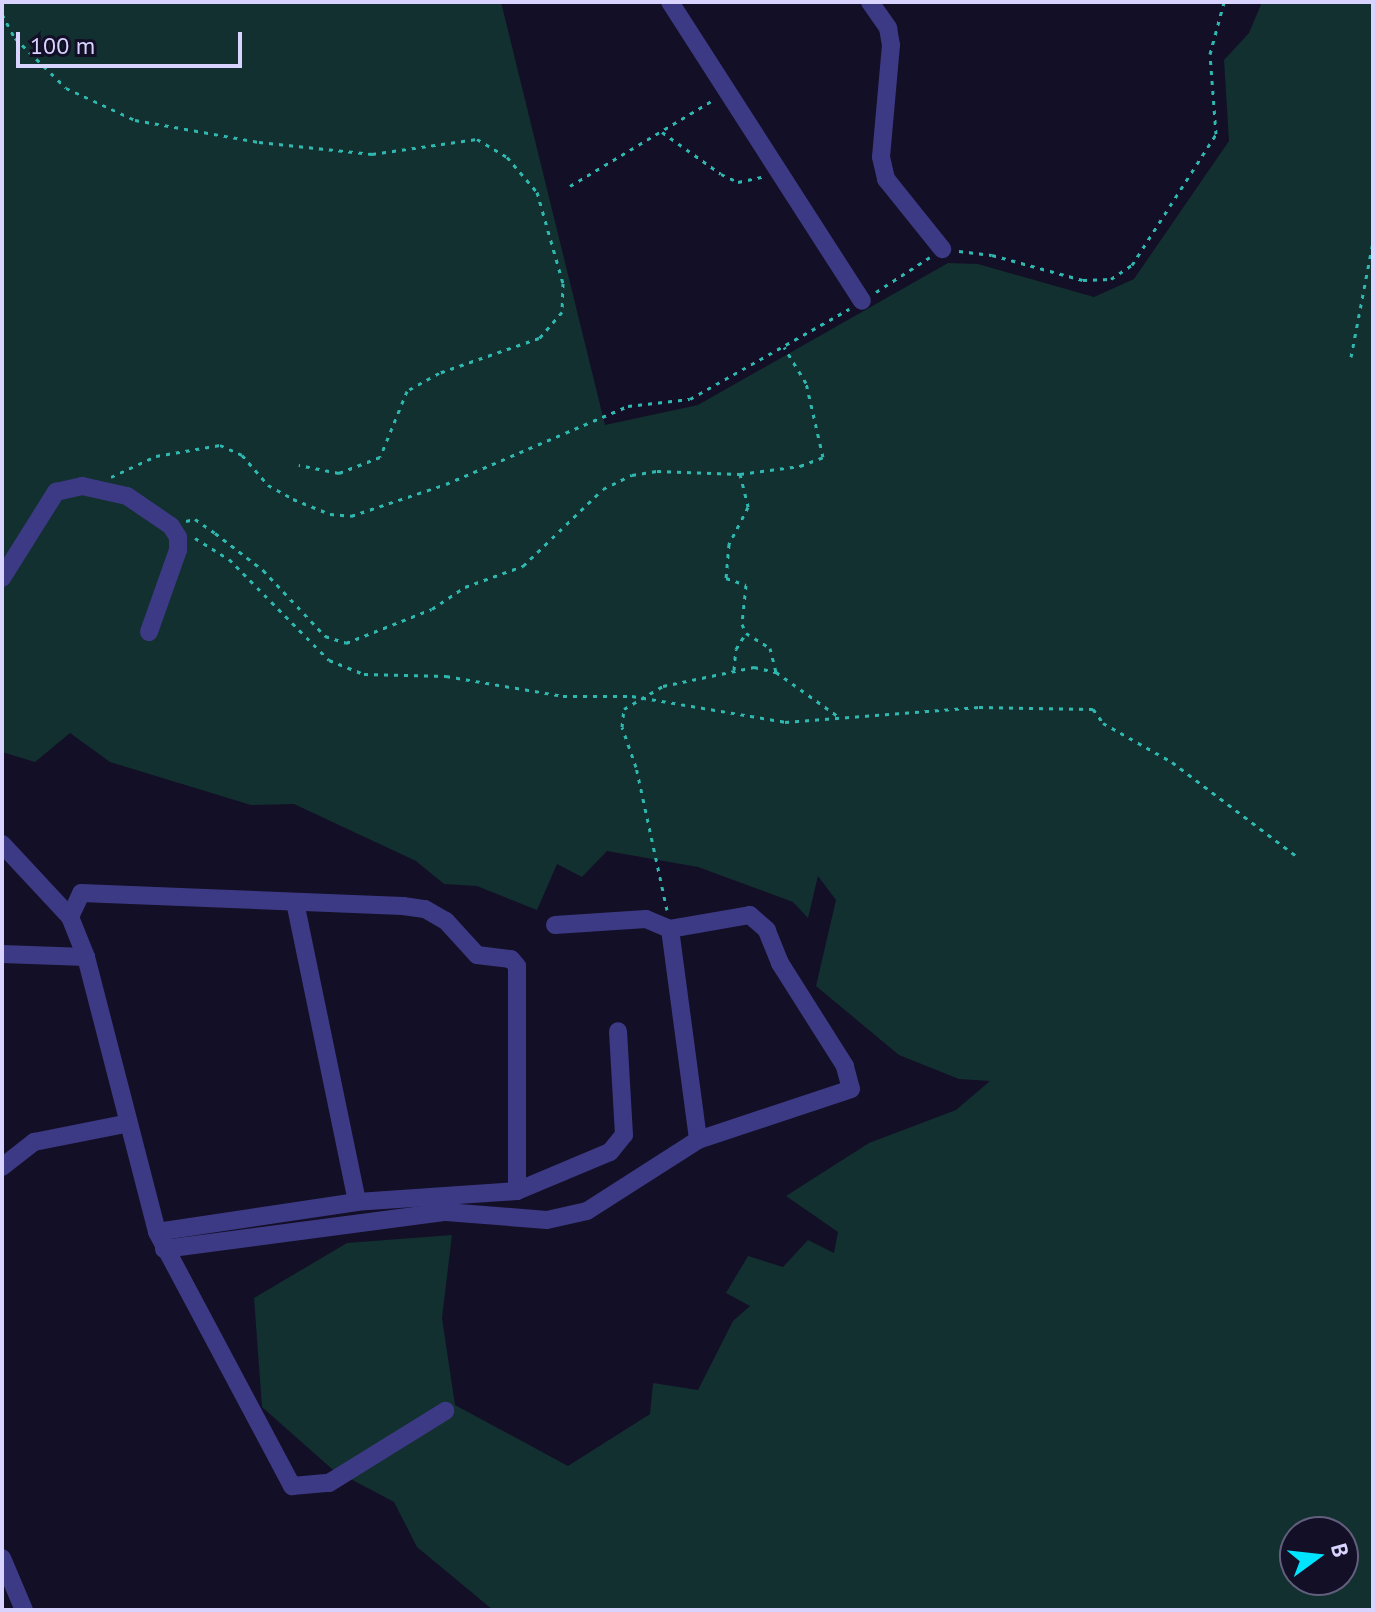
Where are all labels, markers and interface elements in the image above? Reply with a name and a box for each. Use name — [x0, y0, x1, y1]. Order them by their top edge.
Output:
scale bar — [20, 16, 246, 66]
text: 100 m — [30, 30, 95, 61]
north arrow — [1279, 1516, 1359, 1596]
text: B — [1325, 1540, 1355, 1560]

